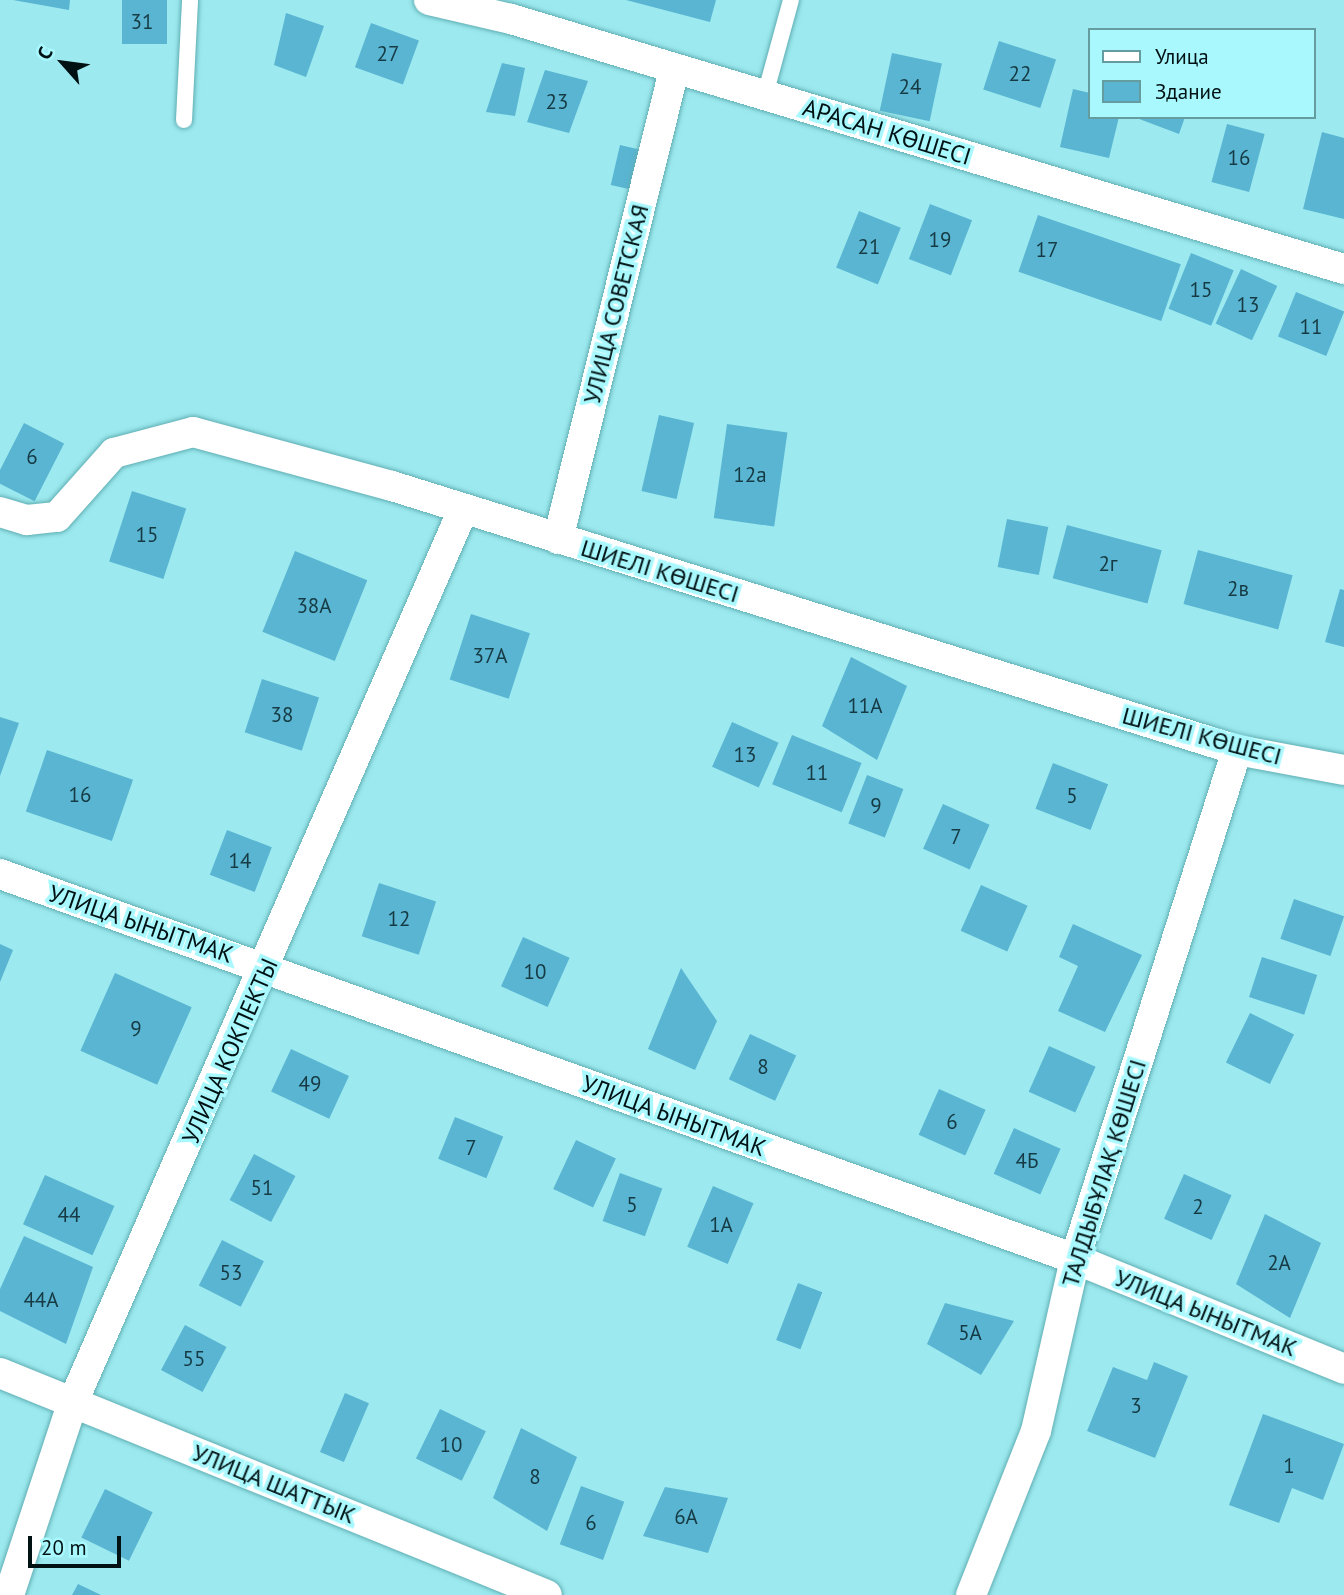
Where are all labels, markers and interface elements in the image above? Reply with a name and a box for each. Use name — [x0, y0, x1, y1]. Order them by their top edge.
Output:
house number: 31 — [131, 9, 153, 35]
north arrow — [28, 28, 98, 98]
legend — [1088, 28, 1316, 119]
house number: 27 — [377, 41, 399, 67]
text: С — [31, 43, 58, 63]
text: Улица — [1155, 43, 1209, 70]
house number: 22 — [1009, 61, 1031, 87]
house number: 24 — [899, 74, 921, 100]
text: Здание — [1155, 78, 1222, 105]
house number: 23 — [546, 89, 568, 115]
street label: АРАСАН КӨШЕСІ — [800, 93, 974, 171]
house number: 16 — [1228, 145, 1250, 171]
street label: УЛИЦА СОВЕТСКАЯ — [577, 201, 655, 407]
house number: 19 — [929, 227, 951, 253]
house number: 21 — [858, 234, 880, 260]
house number: 17 — [1036, 237, 1058, 263]
house number: 15 — [1190, 277, 1212, 303]
house number: 13 — [1237, 292, 1259, 318]
house number: 11 — [1300, 314, 1322, 340]
house number: 6 — [26, 444, 38, 470]
house number: 12а — [733, 462, 767, 488]
house number: 15 — [136, 522, 158, 548]
street label: ШИЕЛІ КӨШЕСІ — [577, 533, 743, 609]
house number: 2г — [1098, 551, 1118, 577]
house number: 2в — [1227, 576, 1249, 602]
house number: 38А — [296, 593, 332, 619]
house number: 37А — [472, 643, 508, 669]
house number: 11А — [847, 693, 883, 719]
street label: ШИЕЛІ КӨШЕСІ — [1119, 701, 1285, 771]
house number: 38 — [271, 702, 293, 728]
house number: 13 — [734, 742, 756, 768]
house number: 11 — [806, 760, 828, 786]
house number: 16 — [69, 782, 91, 808]
house number: 5 — [1066, 783, 1078, 809]
house number: 9 — [870, 793, 882, 819]
house number: 7 — [950, 824, 962, 850]
house number: 14 — [229, 848, 251, 874]
street label: УЛИЦА ЫНЫТМАК — [44, 879, 238, 969]
house number: 12 — [388, 906, 410, 932]
street label: УЛИЦА КОКПЕКТЫ — [176, 953, 284, 1149]
house number: 10 — [524, 959, 546, 985]
house number: 9 — [130, 1016, 142, 1042]
house number: 8 — [757, 1054, 769, 1080]
street label: ТАЛДЫБҰЛАҚ КӨШЕСІ — [1056, 1056, 1152, 1290]
street label: УЛИЦА ЫНЫТМАК — [578, 1069, 770, 1163]
house number: 49 — [299, 1071, 321, 1097]
house number: 6 — [946, 1109, 958, 1135]
house number: 7 — [465, 1135, 477, 1161]
house number: 4Б — [1016, 1148, 1038, 1174]
house number: 51 — [251, 1175, 273, 1201]
house number: 5 — [626, 1192, 638, 1218]
house number: 2 — [1192, 1194, 1204, 1220]
house number: 44 — [58, 1202, 80, 1228]
house number: 1А — [709, 1212, 733, 1238]
house number: 2А — [1267, 1250, 1291, 1276]
house number: 53 — [220, 1260, 242, 1286]
street label: УЛИЦА ЫНЫТМАК — [1110, 1263, 1302, 1363]
house number: 44А — [23, 1287, 59, 1313]
house number: 5А — [958, 1320, 982, 1346]
house number: 55 — [183, 1346, 205, 1372]
house number: 3 — [1130, 1393, 1142, 1419]
house number: 10 — [440, 1432, 462, 1458]
street label: УЛИЦА ШАТТЫК — [188, 1438, 360, 1530]
house number: 1 — [1283, 1453, 1295, 1479]
house number: 8 — [529, 1464, 541, 1490]
house number: 6А — [674, 1504, 698, 1530]
house number: 6 — [585, 1510, 597, 1536]
scale bar — [32, 1522, 124, 1566]
text: 20 m — [41, 1534, 87, 1561]

